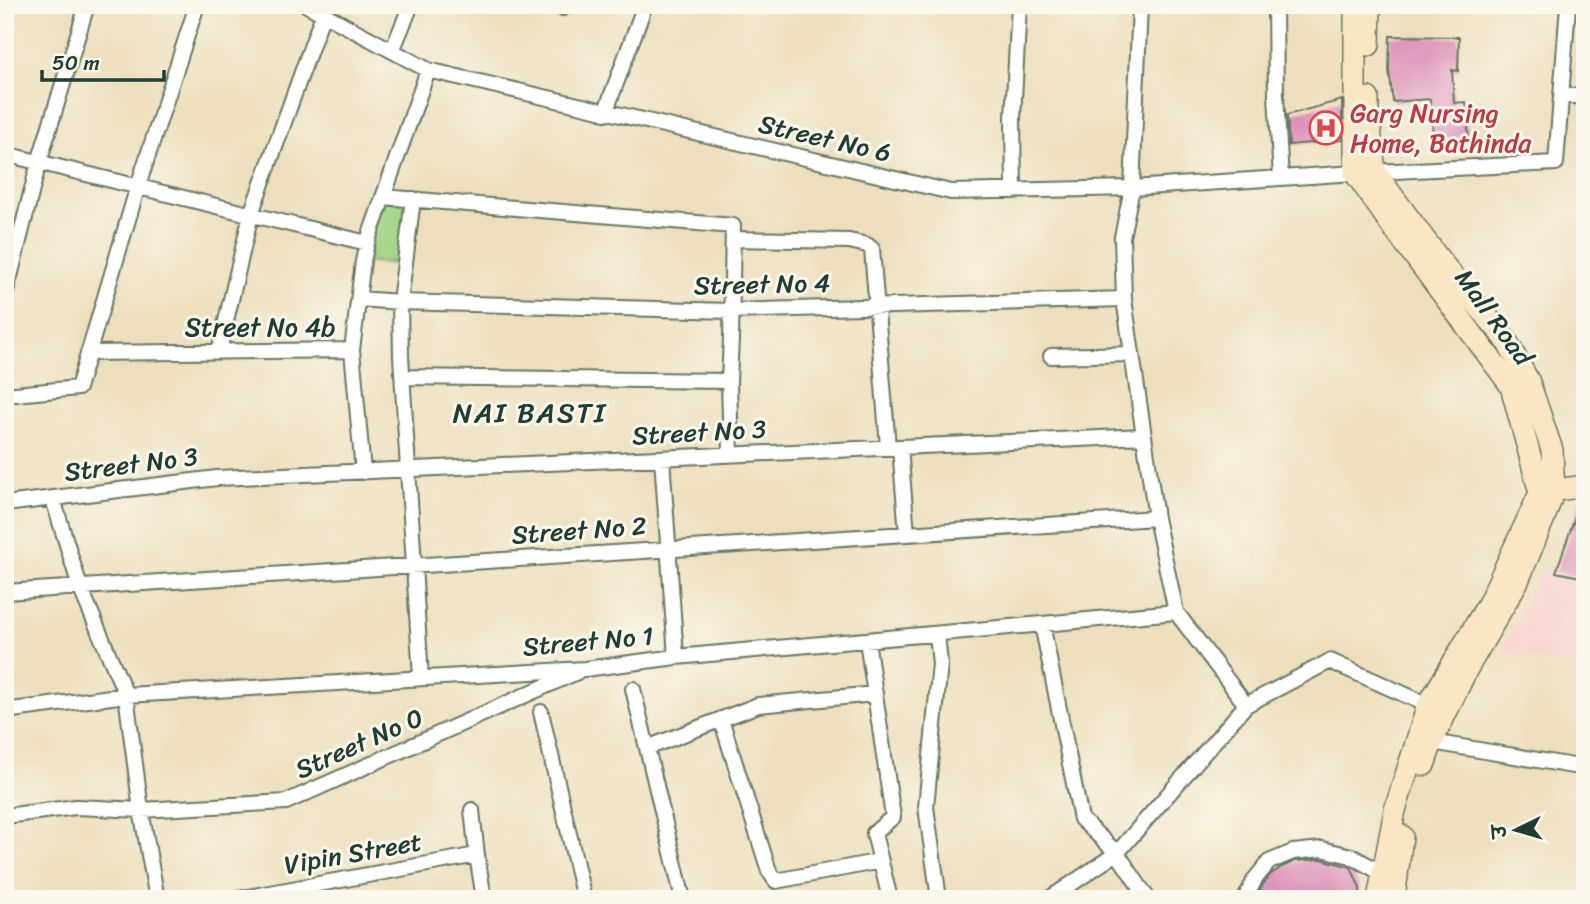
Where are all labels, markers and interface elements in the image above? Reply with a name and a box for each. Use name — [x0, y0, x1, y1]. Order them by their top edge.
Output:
scale bar — [42, 38, 164, 82]
text: 50 m — [52, 44, 100, 82]
place label: Garg Nursing Home, Bathinda — [1350, 90, 1532, 166]
street label: Street No 6 — [754, 100, 896, 176]
hospital icon: Garg Nursing Home, Bathinda — [1307, 109, 1345, 147]
street label: Mall Road — [1443, 258, 1547, 378]
street label: Street No 4 — [693, 260, 831, 308]
street label: Street No 4b — [185, 304, 335, 350]
district label: NAI BASTI — [453, 388, 607, 437]
street label: Street No 3 — [631, 406, 767, 458]
street label: Street No 3 — [62, 433, 200, 495]
street label: Street No 2 — [510, 502, 648, 558]
street label: Street No 1 — [521, 612, 655, 670]
street label: Street No 0 — [287, 694, 431, 792]
north arrow — [1482, 796, 1552, 866]
street label: Vipin Street — [281, 818, 425, 888]
text: उ — [1482, 821, 1517, 841]

